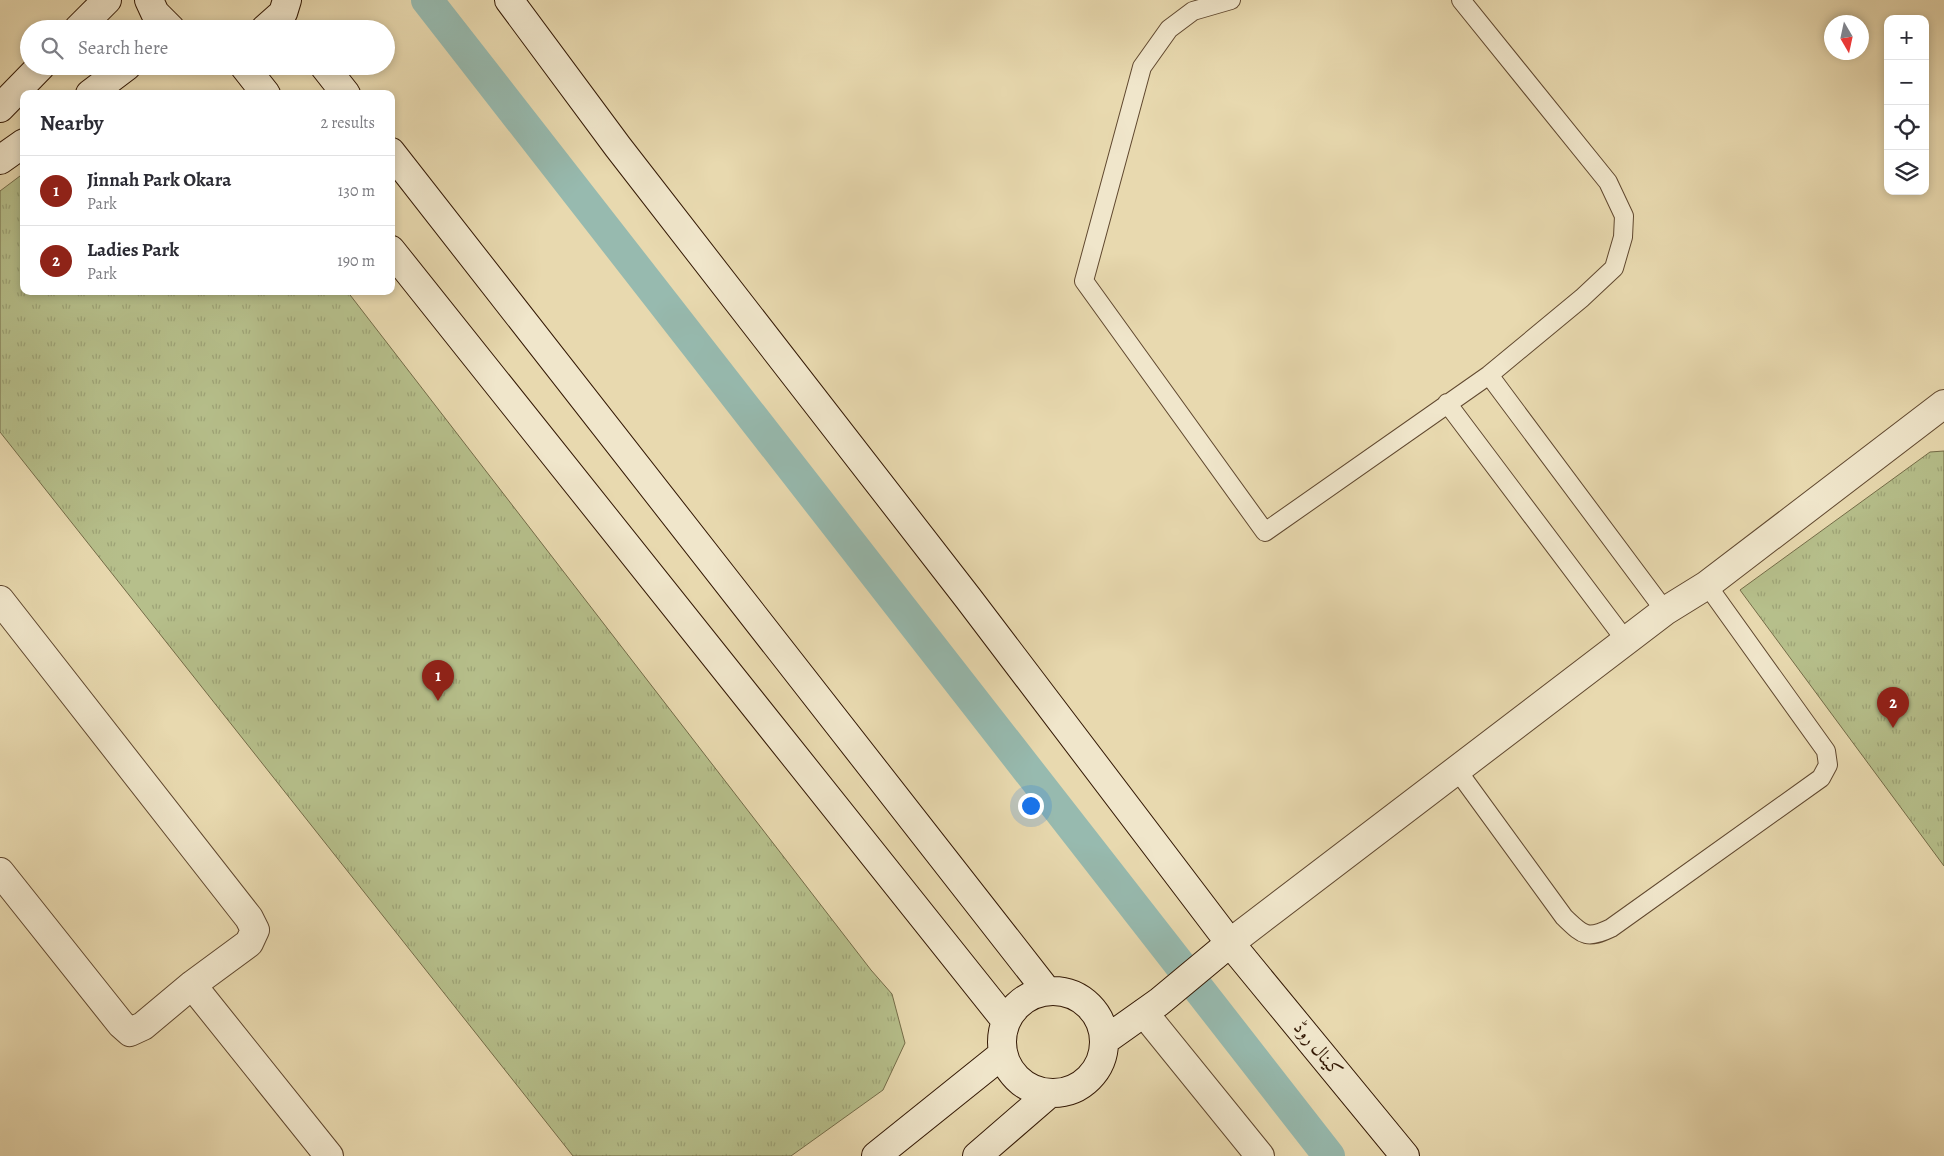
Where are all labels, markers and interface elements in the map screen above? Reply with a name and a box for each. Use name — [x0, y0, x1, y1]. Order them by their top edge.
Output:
north arrow — [1824, 15, 1869, 60]
map controls — [1884, 15, 1929, 195]
button: + — [1884, 15, 1929, 60]
search box — [20, 20, 395, 75]
icon: search — [38, 34, 66, 62]
text: Search here — [78, 35, 168, 61]
button: − — [1884, 60, 1929, 105]
button: locate — [1884, 105, 1929, 150]
text: Nearby — [40, 109, 103, 137]
text: 2 results — [320, 112, 375, 134]
button: layers — [1884, 150, 1929, 195]
text: Jinnah Park Okara — [87, 167, 231, 193]
text: 1 — [53, 180, 59, 202]
text: 130 m — [338, 180, 375, 202]
text: Park — [87, 193, 117, 215]
text: Ladies Park — [87, 237, 179, 263]
text: 2 — [52, 250, 60, 272]
text: 190 m — [337, 250, 375, 272]
text: Park — [87, 263, 117, 285]
pin: 1 — [422, 660, 454, 701]
pin: 2 — [1877, 687, 1909, 728]
your location — [1018, 793, 1044, 819]
street label: کینال روڈ — [1287, 1016, 1349, 1082]

